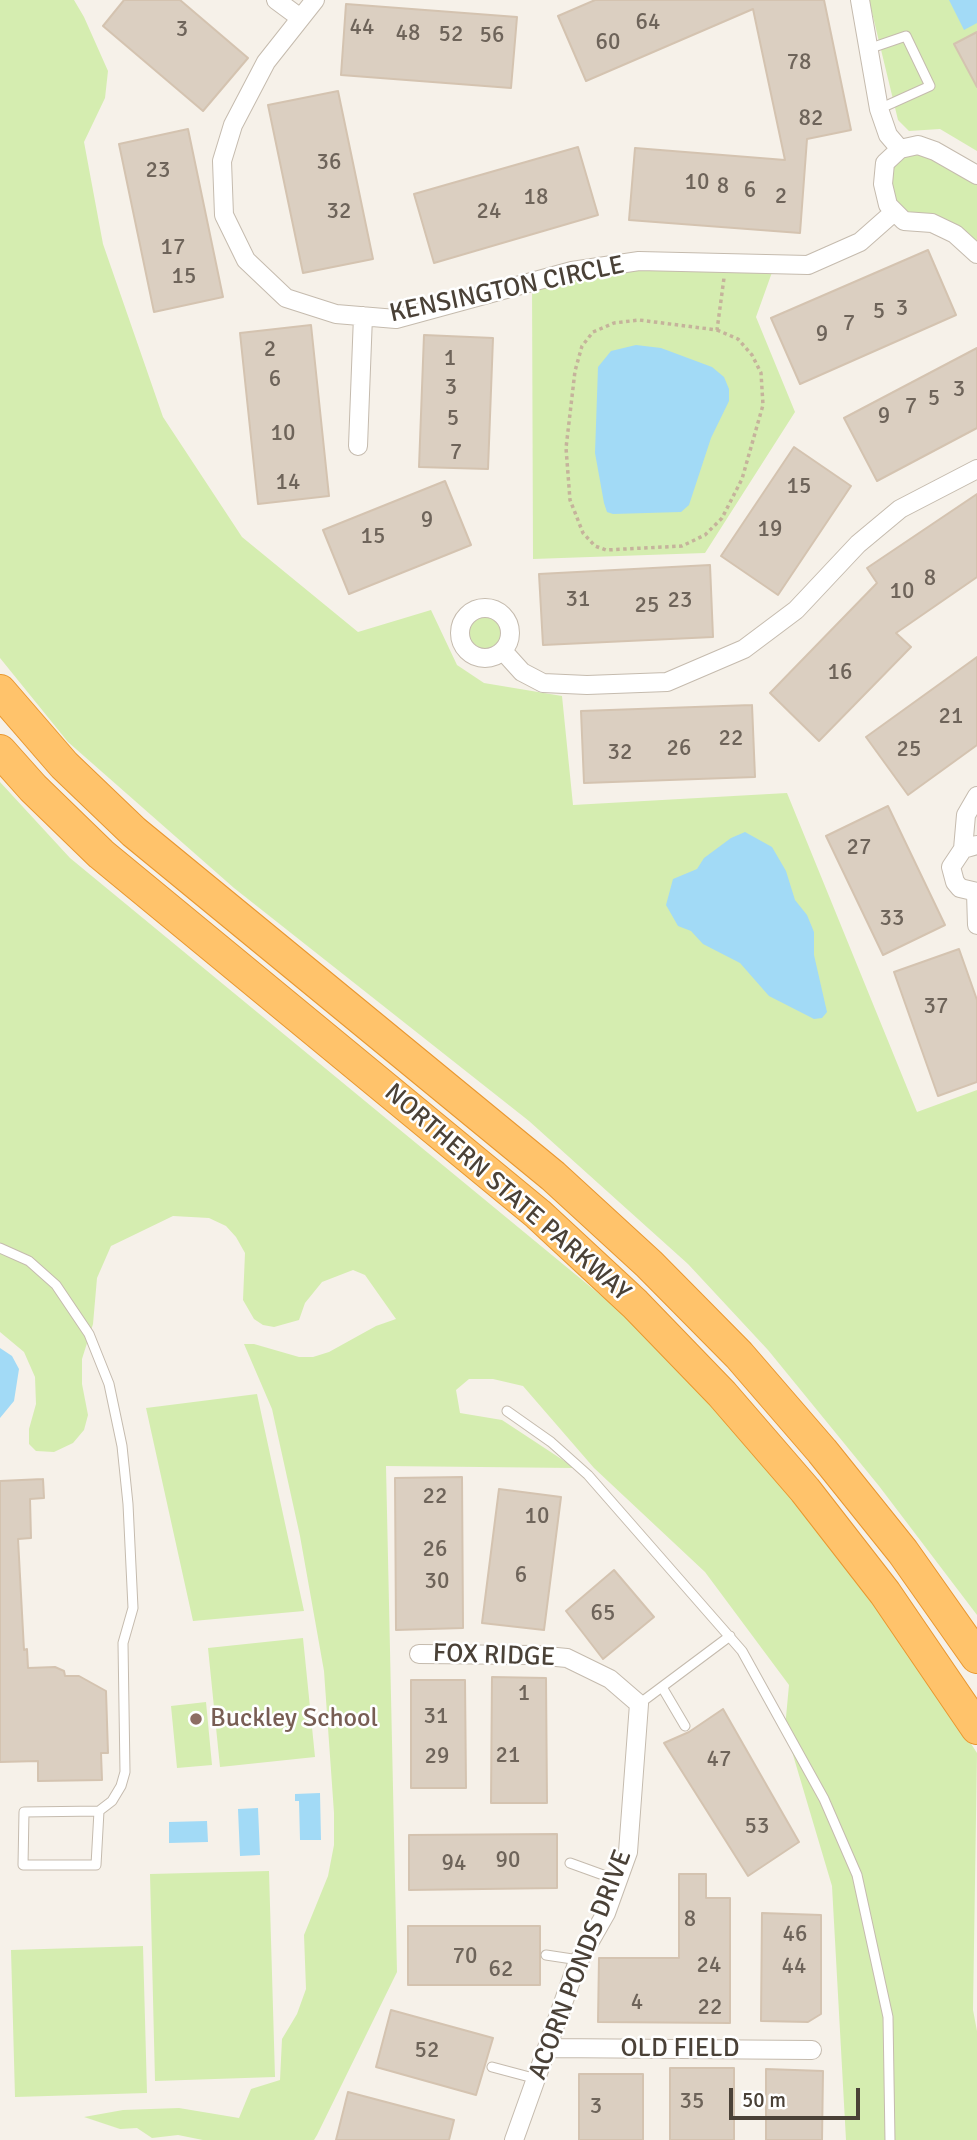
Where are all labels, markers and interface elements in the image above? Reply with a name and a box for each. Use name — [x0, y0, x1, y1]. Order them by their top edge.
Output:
house number: 64 — [636, 9, 660, 37]
house number: 44 — [350, 14, 374, 42]
house number: 3 — [176, 16, 188, 44]
house number: 48 — [396, 20, 420, 48]
house number: 52 — [439, 21, 463, 49]
house number: 56 — [480, 22, 504, 50]
house number: 60 — [596, 29, 620, 57]
house number: 78 — [787, 49, 811, 77]
house number: 82 — [799, 105, 823, 133]
house number: 36 — [317, 149, 341, 177]
house number: 23 — [146, 157, 170, 185]
house number: 10 — [685, 169, 709, 197]
house number: 8 — [717, 173, 729, 201]
house number: 6 — [744, 177, 756, 205]
house number: 2 — [775, 183, 787, 211]
house number: 18 — [524, 184, 548, 212]
house number: 32 — [327, 198, 351, 226]
house number: 24 — [477, 198, 501, 226]
house number: 17 — [161, 234, 185, 262]
street label: KENSINGTON CIRCLE — [387, 250, 627, 330]
house number: 15 — [172, 263, 196, 291]
house number: 3 — [896, 295, 908, 323]
house number: 5 — [873, 298, 885, 326]
house number: 7 — [843, 310, 855, 338]
house number: 9 — [816, 321, 828, 349]
house number: 2 — [264, 336, 276, 364]
house number: 1 — [444, 345, 456, 373]
house number: 6 — [269, 366, 281, 394]
house number: 3 — [445, 374, 457, 402]
house number: 3 — [953, 376, 965, 404]
house number: 5 — [928, 385, 940, 413]
house number: 7 — [905, 393, 917, 421]
house number: 9 — [878, 403, 890, 431]
house number: 5 — [447, 405, 459, 433]
house number: 10 — [271, 420, 295, 448]
house number: 7 — [450, 439, 462, 467]
house number: 14 — [276, 469, 300, 497]
house number: 15 — [787, 473, 811, 501]
house number: 9 — [421, 507, 433, 535]
house number: 19 — [758, 516, 782, 544]
house number: 15 — [361, 523, 385, 551]
house number: 8 — [924, 565, 936, 593]
house number: 10 — [890, 578, 914, 606]
house number: 31 — [566, 586, 590, 614]
house number: 23 — [668, 587, 692, 615]
house number: 25 — [635, 592, 659, 620]
house number: 16 — [828, 659, 852, 687]
house number: 21 — [939, 703, 963, 731]
house number: 22 — [719, 725, 743, 753]
house number: 26 — [667, 735, 691, 763]
house number: 25 — [897, 736, 921, 764]
house number: 32 — [608, 739, 632, 767]
house number: 27 — [847, 834, 871, 862]
house number: 33 — [880, 905, 904, 933]
house number: 37 — [924, 993, 948, 1021]
street label: NORTHERN STATE PARKWAY — [378, 1078, 636, 1308]
house number: 22 — [423, 1483, 447, 1511]
house number: 10 — [525, 1503, 549, 1531]
house number: 26 — [423, 1536, 447, 1564]
house number: 6 — [515, 1562, 527, 1590]
house number: 30 — [425, 1568, 449, 1596]
house number: 65 — [591, 1600, 615, 1628]
street label: FOX RIDGE — [432, 1638, 556, 1674]
house number: 1 — [518, 1680, 530, 1708]
place label: Buckley School — [210, 1703, 378, 1735]
house number: 31 — [424, 1703, 448, 1731]
marker: Buckley School — [188, 1711, 204, 1727]
house number: 21 — [496, 1742, 520, 1770]
house number: 29 — [425, 1743, 449, 1771]
house number: 47 — [707, 1746, 731, 1774]
house number: 53 — [745, 1813, 769, 1841]
street label: ACORN PONDS DRIVE — [523, 1846, 639, 2084]
house number: 90 — [496, 1847, 520, 1875]
house number: 94 — [442, 1850, 466, 1878]
house number: 8 — [684, 1906, 696, 1934]
house number: 46 — [783, 1921, 807, 1949]
house number: 70 — [453, 1943, 477, 1971]
house number: 24 — [697, 1952, 721, 1980]
house number: 44 — [782, 1953, 806, 1981]
house number: 62 — [489, 1956, 513, 1984]
house number: 4 — [631, 1989, 643, 2017]
house number: 22 — [698, 1994, 722, 2022]
street label: OLD FIELD — [620, 2033, 740, 2065]
house number: 52 — [415, 2037, 439, 2065]
scale bar — [732, 2074, 863, 2118]
text: 50 m — [742, 2087, 786, 2113]
house number: 35 — [680, 2088, 704, 2116]
house number: 3 — [590, 2093, 602, 2121]

